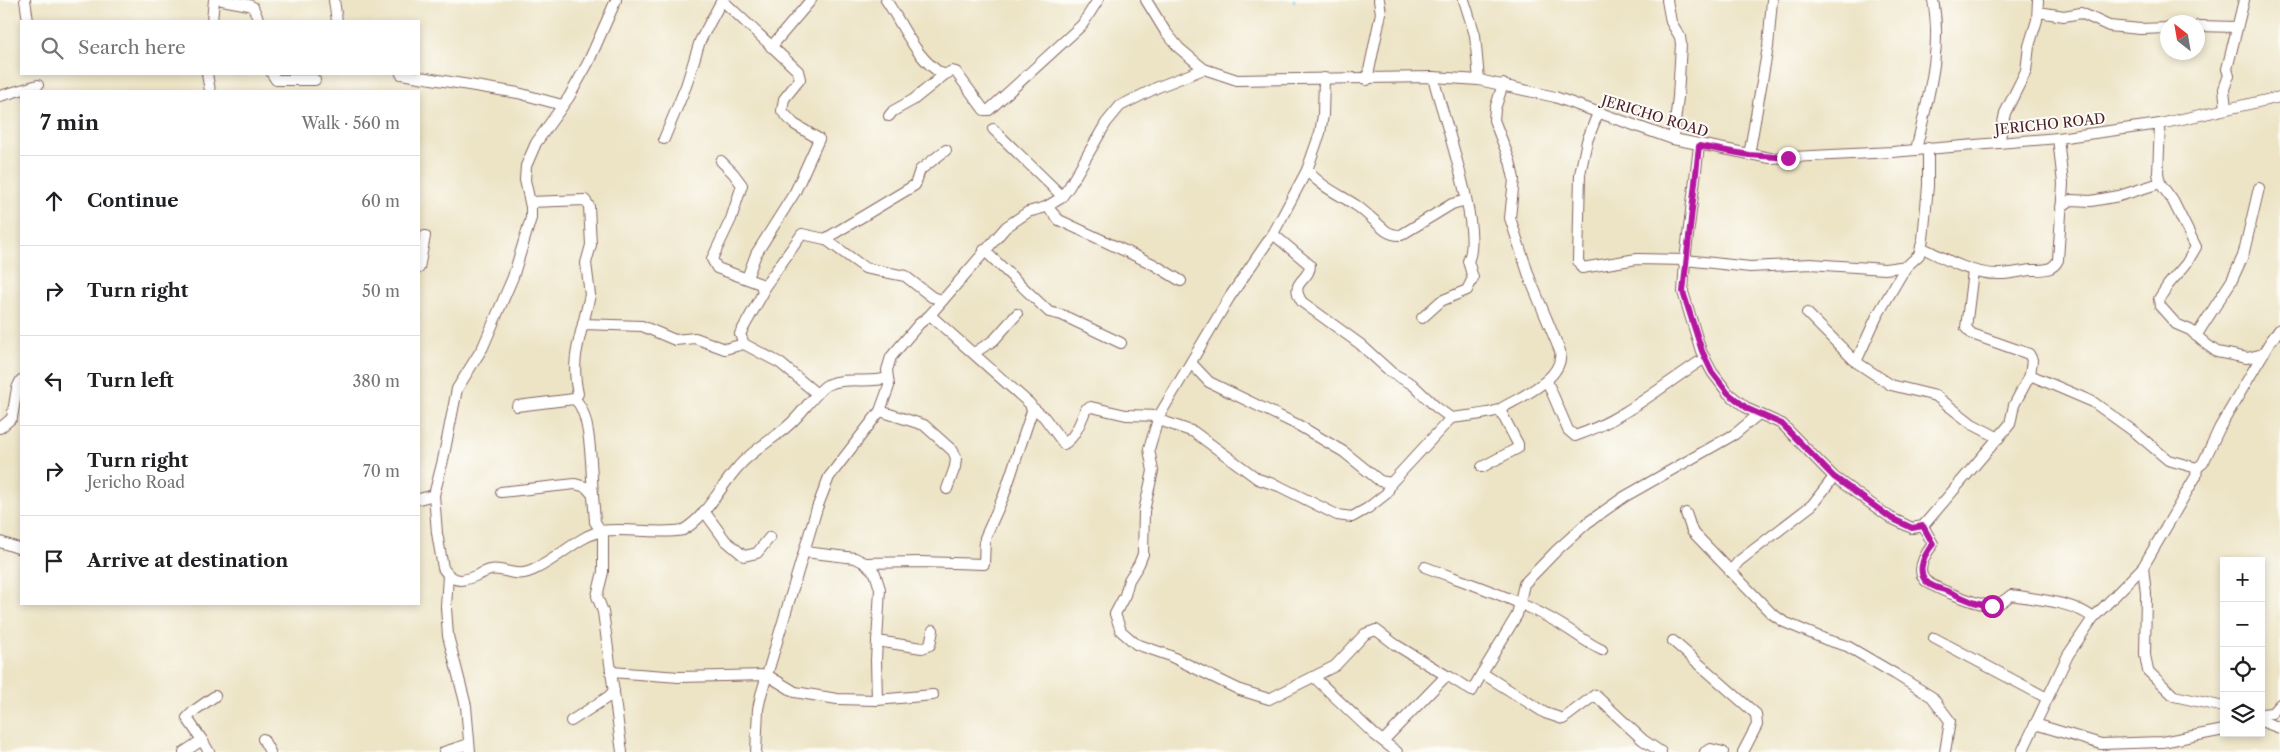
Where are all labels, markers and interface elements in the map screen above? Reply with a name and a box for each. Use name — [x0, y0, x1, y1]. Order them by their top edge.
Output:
north arrow — [2160, 15, 2205, 60]
search box — [20, 20, 420, 75]
icon: search — [38, 34, 66, 62]
text: Search here — [78, 36, 186, 59]
street label: JERICHO ROAD — [1597, 91, 1711, 141]
street label: JERICHO ROAD — [1992, 109, 2106, 139]
text: 7 min — [40, 110, 99, 135]
text: Walk · 560 m — [301, 113, 400, 133]
route end — [1777, 147, 1800, 170]
icon: ahead — [40, 187, 68, 215]
text: Continue — [87, 189, 179, 212]
text: 60 m — [361, 191, 400, 211]
icon: right — [40, 277, 68, 305]
text: Turn right — [87, 279, 188, 302]
text: 50 m — [362, 281, 400, 301]
icon: left — [40, 367, 68, 395]
text: Turn left — [87, 369, 174, 392]
text: 380 m — [352, 371, 400, 391]
text: Turn right — [87, 449, 188, 472]
icon: right — [40, 457, 68, 485]
text: 70 m — [363, 461, 400, 481]
text: Jericho Road — [87, 472, 185, 492]
icon: arrive — [40, 547, 68, 575]
text: Arrive at destination — [87, 549, 288, 572]
map controls — [2220, 557, 2265, 737]
button: + — [2220, 557, 2265, 602]
route start — [1981, 595, 2004, 618]
button: − — [2220, 602, 2265, 647]
button: locate — [2220, 647, 2265, 692]
button: layers — [2220, 692, 2265, 737]

